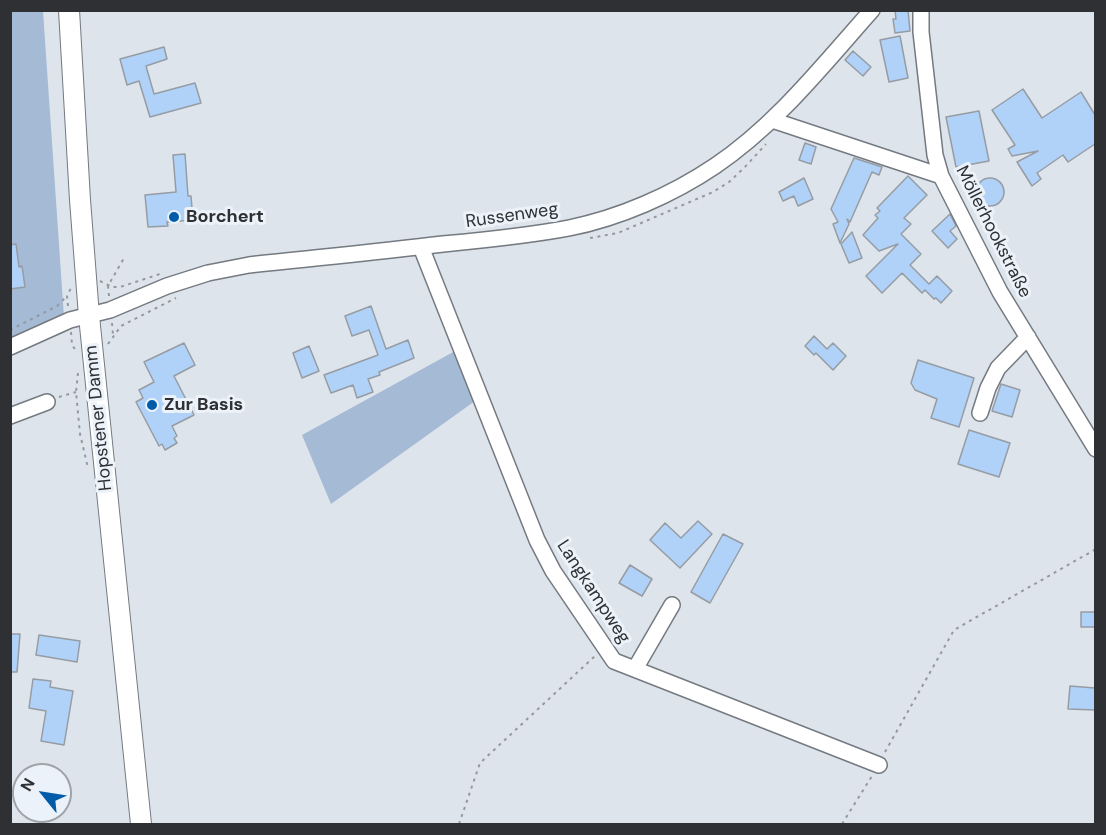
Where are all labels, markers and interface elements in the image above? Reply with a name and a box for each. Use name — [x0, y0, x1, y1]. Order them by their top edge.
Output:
street label: Möllerhookstraße — [950, 163, 1036, 301]
street label: Russenweg — [464, 199, 560, 233]
place label: Borchert — [186, 206, 264, 228]
marker: Borchert — [167, 210, 181, 224]
street label: Hopstener Damm — [81, 344, 117, 492]
place label: Zur Basis — [164, 394, 243, 416]
marker: Zur Basis — [145, 398, 159, 412]
street label: Langkampweg — [552, 536, 634, 648]
north arrow — [12, 763, 72, 823]
text: N — [16, 774, 40, 795]

